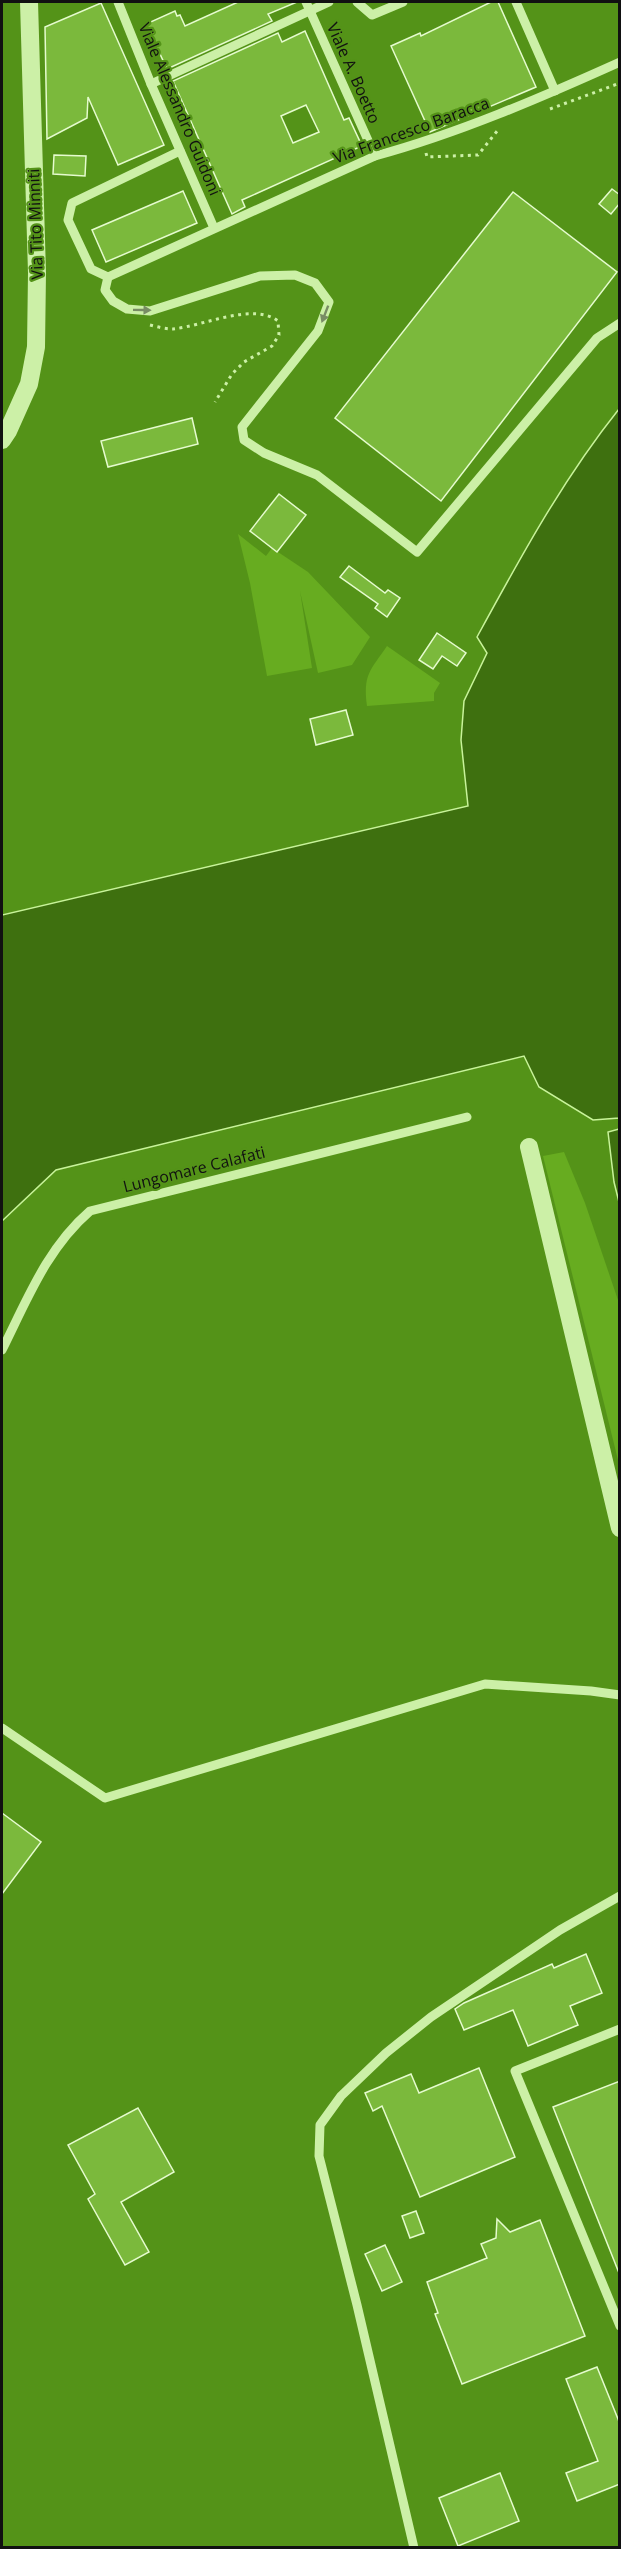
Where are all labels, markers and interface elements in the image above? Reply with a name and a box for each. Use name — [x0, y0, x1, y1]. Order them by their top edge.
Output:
street label: Viale Alessandro Guidoni — [134, 19, 226, 199]
street label: Viale A. Boetto — [322, 19, 386, 127]
street label: Via Francesco Baracca — [330, 91, 492, 169]
street label: Via Tito Minniti — [22, 168, 48, 280]
one-way arrow — [132, 305, 151, 315]
one-way arrow — [319, 305, 329, 323]
street label: Lungomare Calafati — [121, 1141, 267, 1197]

